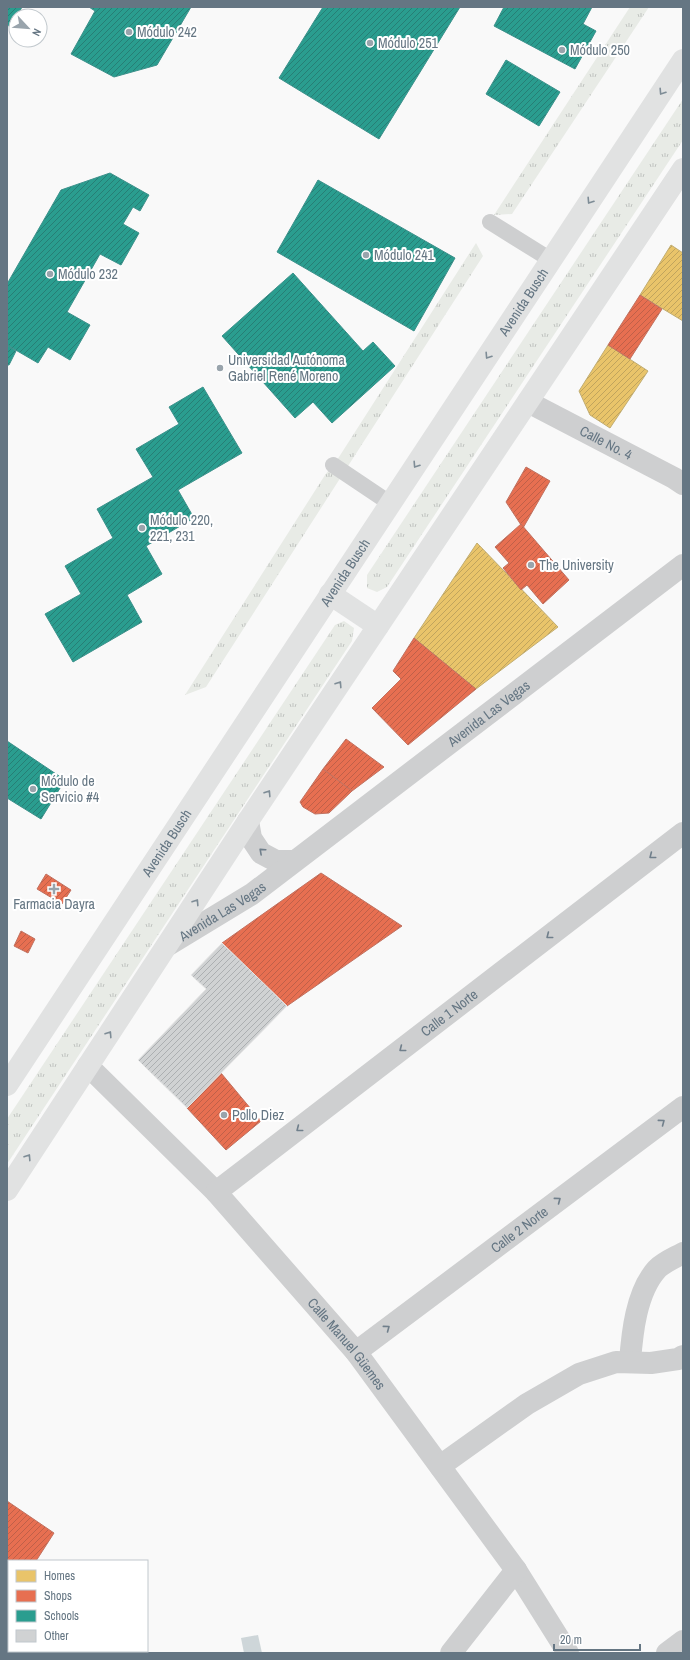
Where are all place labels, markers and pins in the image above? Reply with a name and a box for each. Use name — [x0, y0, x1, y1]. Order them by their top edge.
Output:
place label: Módulo 242 — [137, 23, 197, 41]
marker: Módulo 242 — [124, 27, 134, 37]
place label: Módulo 251 — [378, 34, 439, 52]
marker: Módulo 251 — [365, 38, 375, 48]
place label: Módulo 250 — [570, 41, 630, 59]
marker: Módulo 250 — [557, 45, 567, 55]
place label: Módulo 241 — [374, 246, 435, 264]
marker: Módulo 241 — [361, 250, 371, 260]
place label: Módulo 232 — [58, 265, 118, 283]
marker: Módulo 232 — [45, 269, 55, 279]
place label: Universidad Autónoma Gabriel René Moreno — [228, 351, 345, 385]
marker: Universidad Autónoma Gabriel René Moreno — [215, 363, 225, 373]
place label: Módulo 220, 221, 231 — [150, 511, 213, 545]
marker: Módulo 220, 221, 231 — [137, 523, 147, 533]
place label: The University — [539, 556, 614, 574]
marker: The University — [526, 560, 536, 570]
place label: Módulo de Servicio #4 — [41, 772, 100, 806]
marker: Módulo de Servicio #4 — [28, 784, 38, 794]
marker: Farmacia Dayra — [49, 884, 59, 894]
place label: Farmacia Dayra — [13, 895, 95, 913]
place label: Pollo Diez — [232, 1106, 285, 1124]
marker: Pollo Diez — [219, 1110, 229, 1120]

